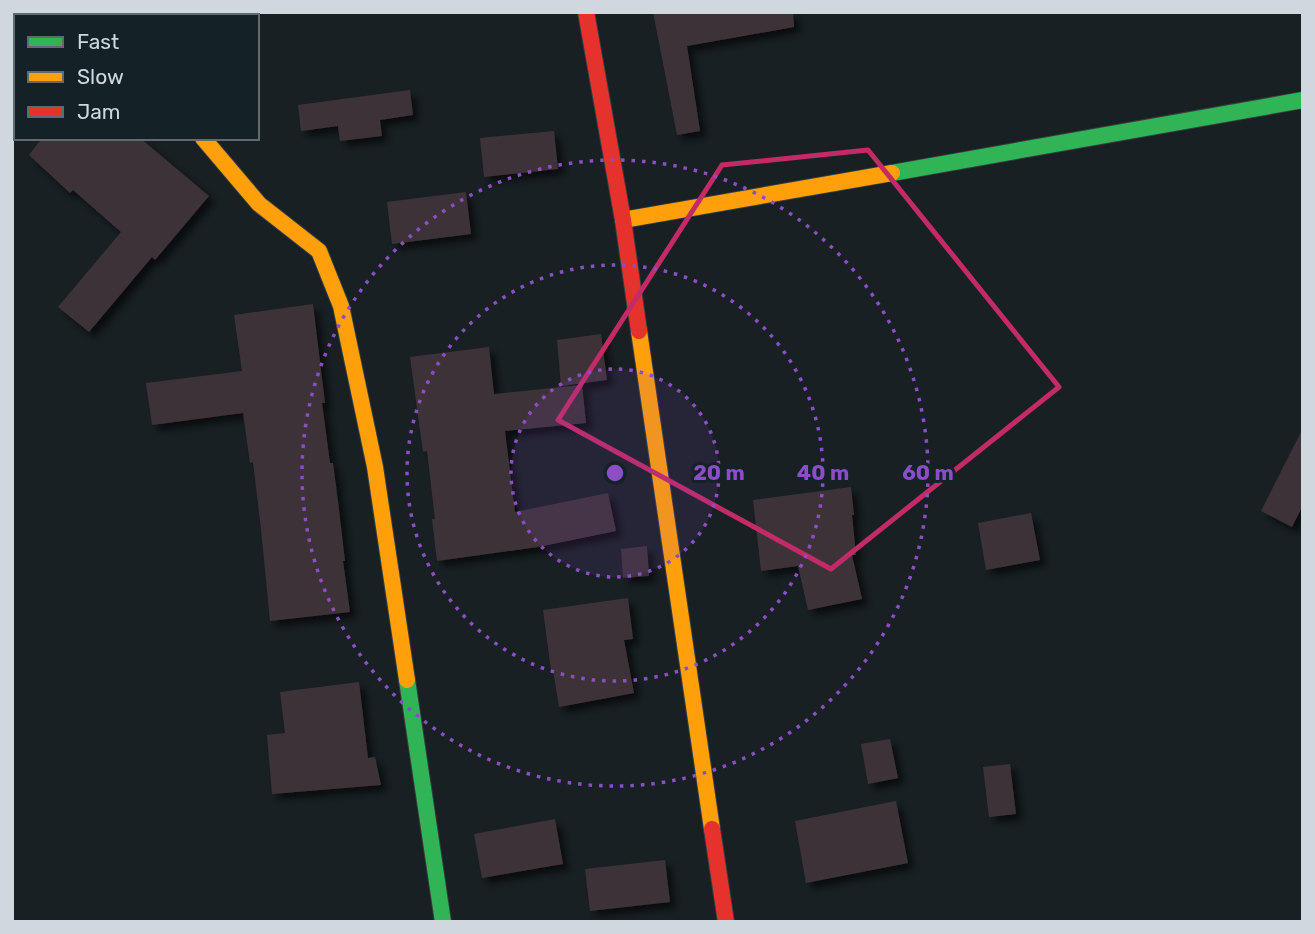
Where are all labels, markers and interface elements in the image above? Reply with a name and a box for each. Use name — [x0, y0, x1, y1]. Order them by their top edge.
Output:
legend — [14, 14, 259, 140]
text: Fast — [77, 29, 119, 54]
text: Slow — [77, 64, 124, 89]
text: Jam — [77, 99, 121, 124]
text: 20 m — [693, 460, 745, 485]
text: 40 m — [797, 460, 849, 485]
text: 60 m — [902, 460, 954, 485]
centre of rings — [603, 461, 627, 485]

